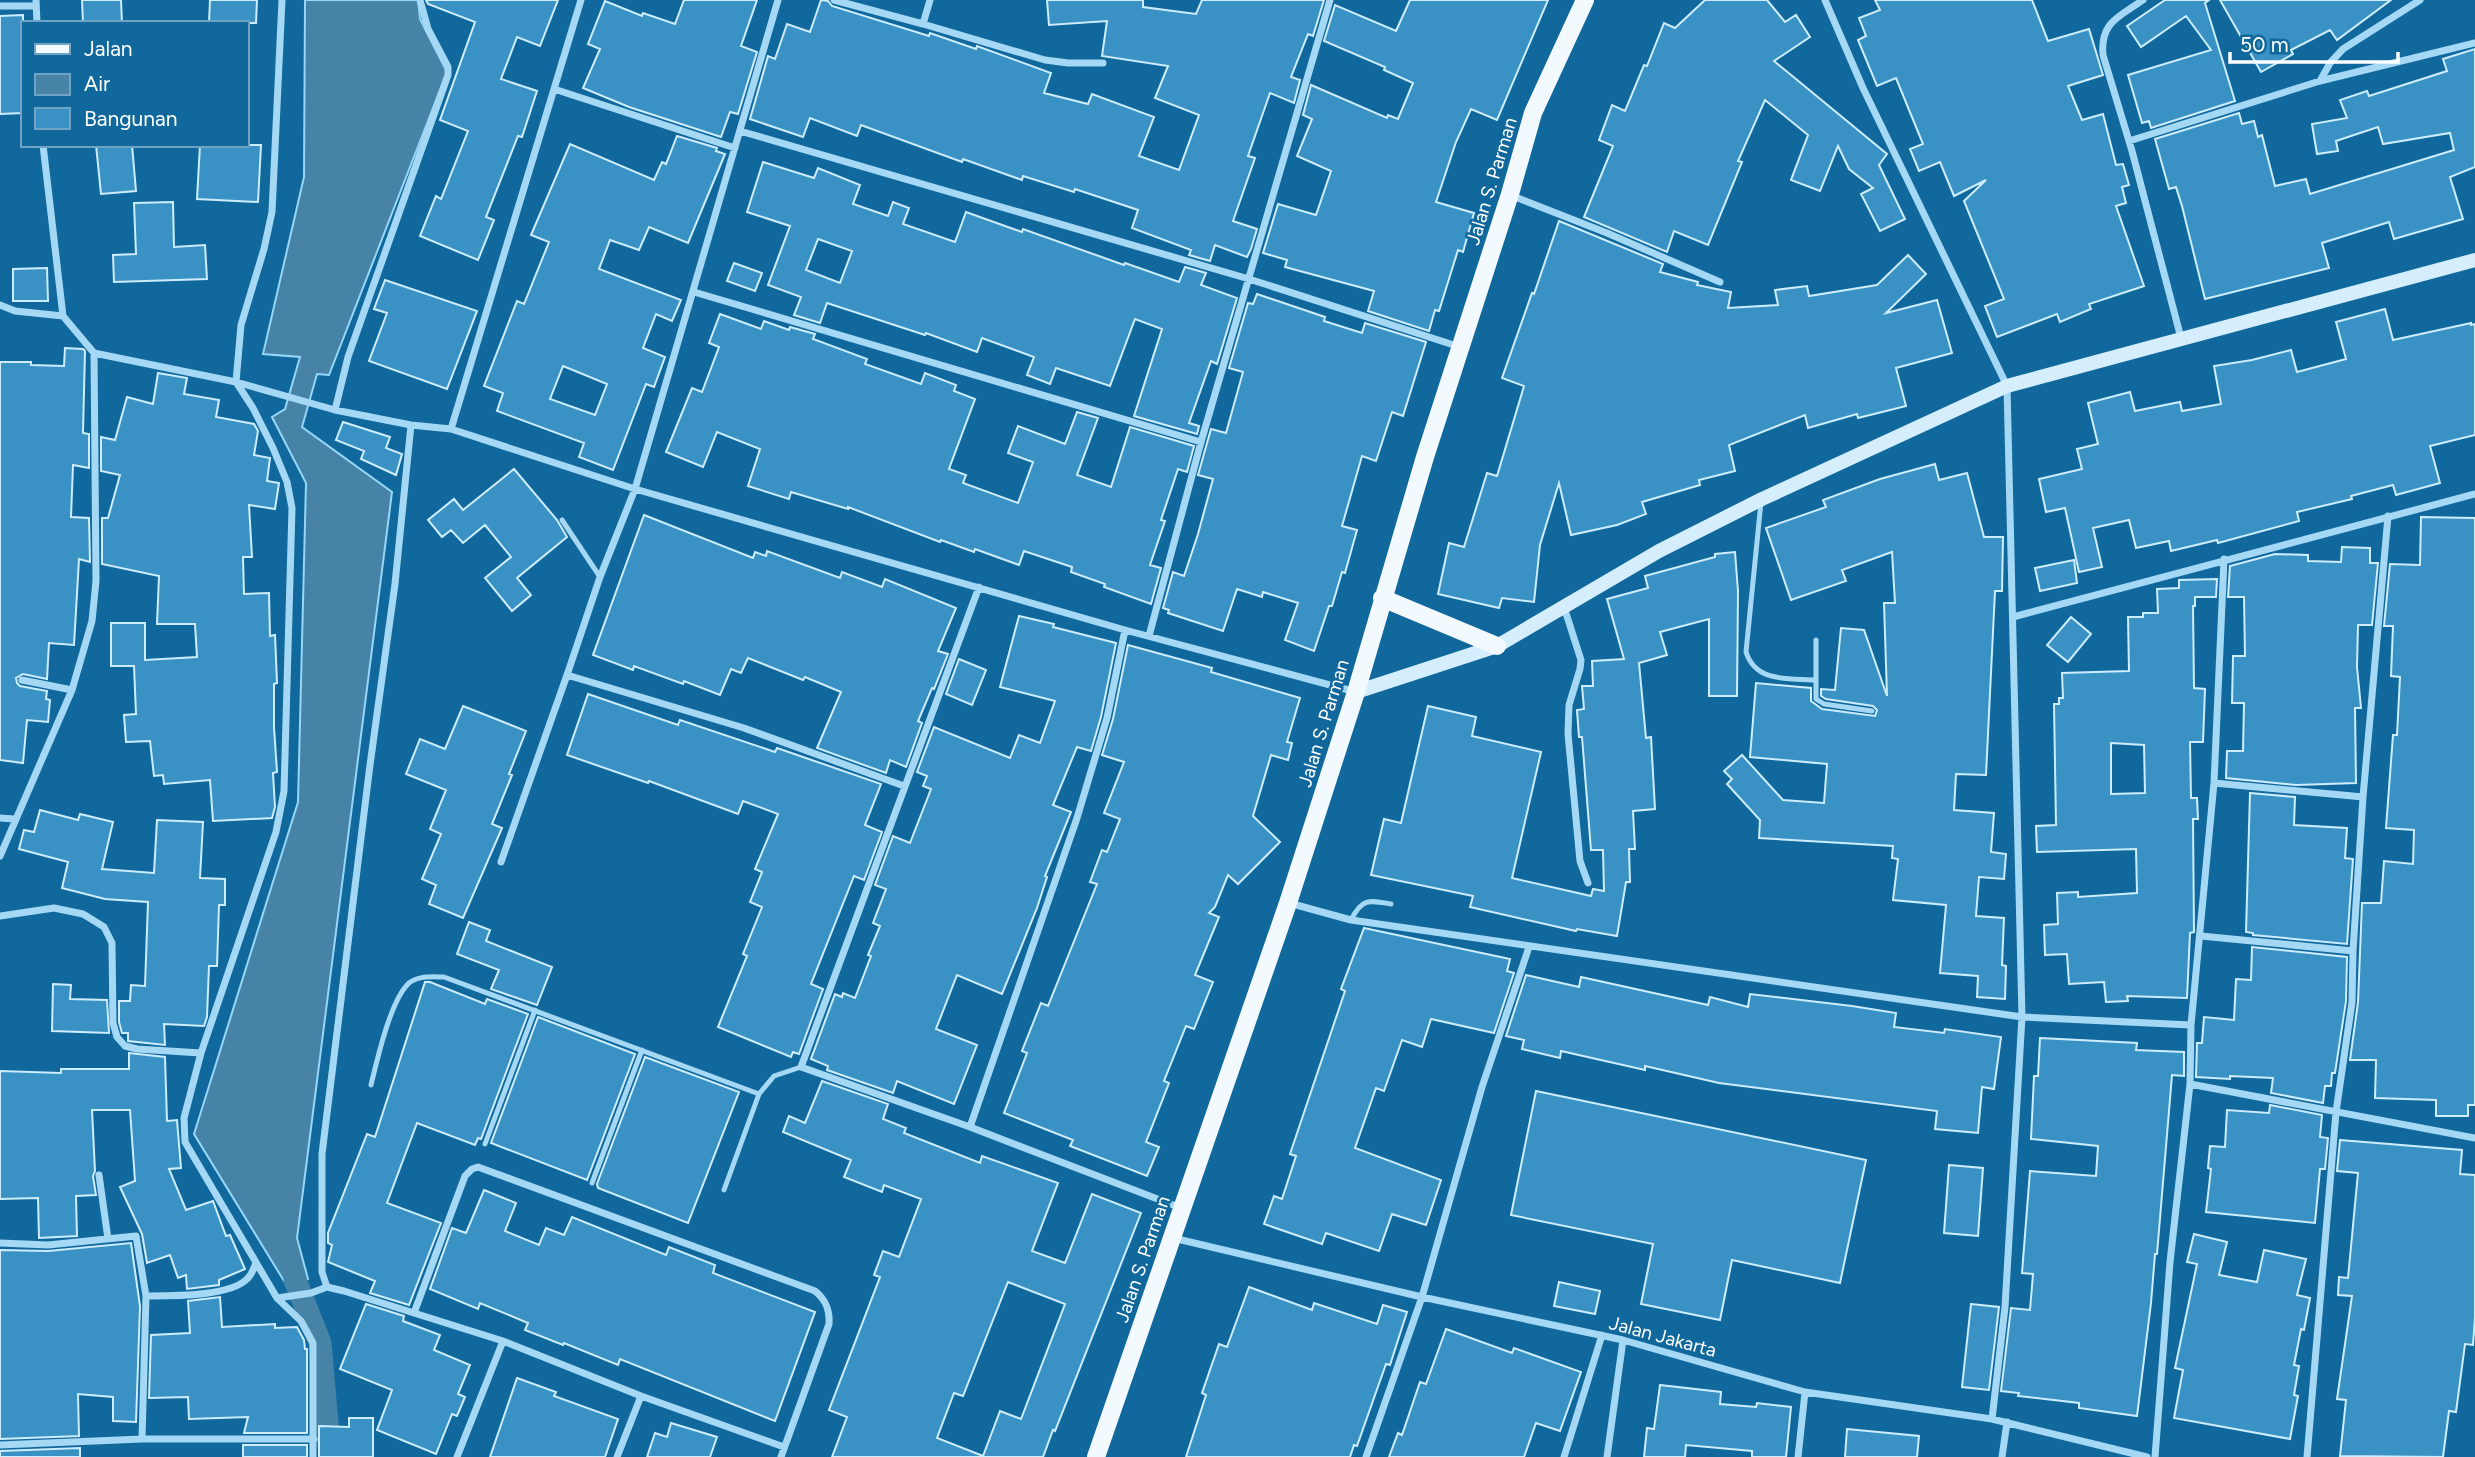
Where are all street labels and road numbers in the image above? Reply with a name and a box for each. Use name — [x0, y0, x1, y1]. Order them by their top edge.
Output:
street label: Jalan S. Parman — [1461, 115, 1522, 248]
street label: Jalan S. Parman — [1293, 657, 1354, 790]
street label: Jalan S. Parman — [1110, 1193, 1175, 1325]
street label: Jalan Jakarta — [1607, 1311, 1719, 1362]

